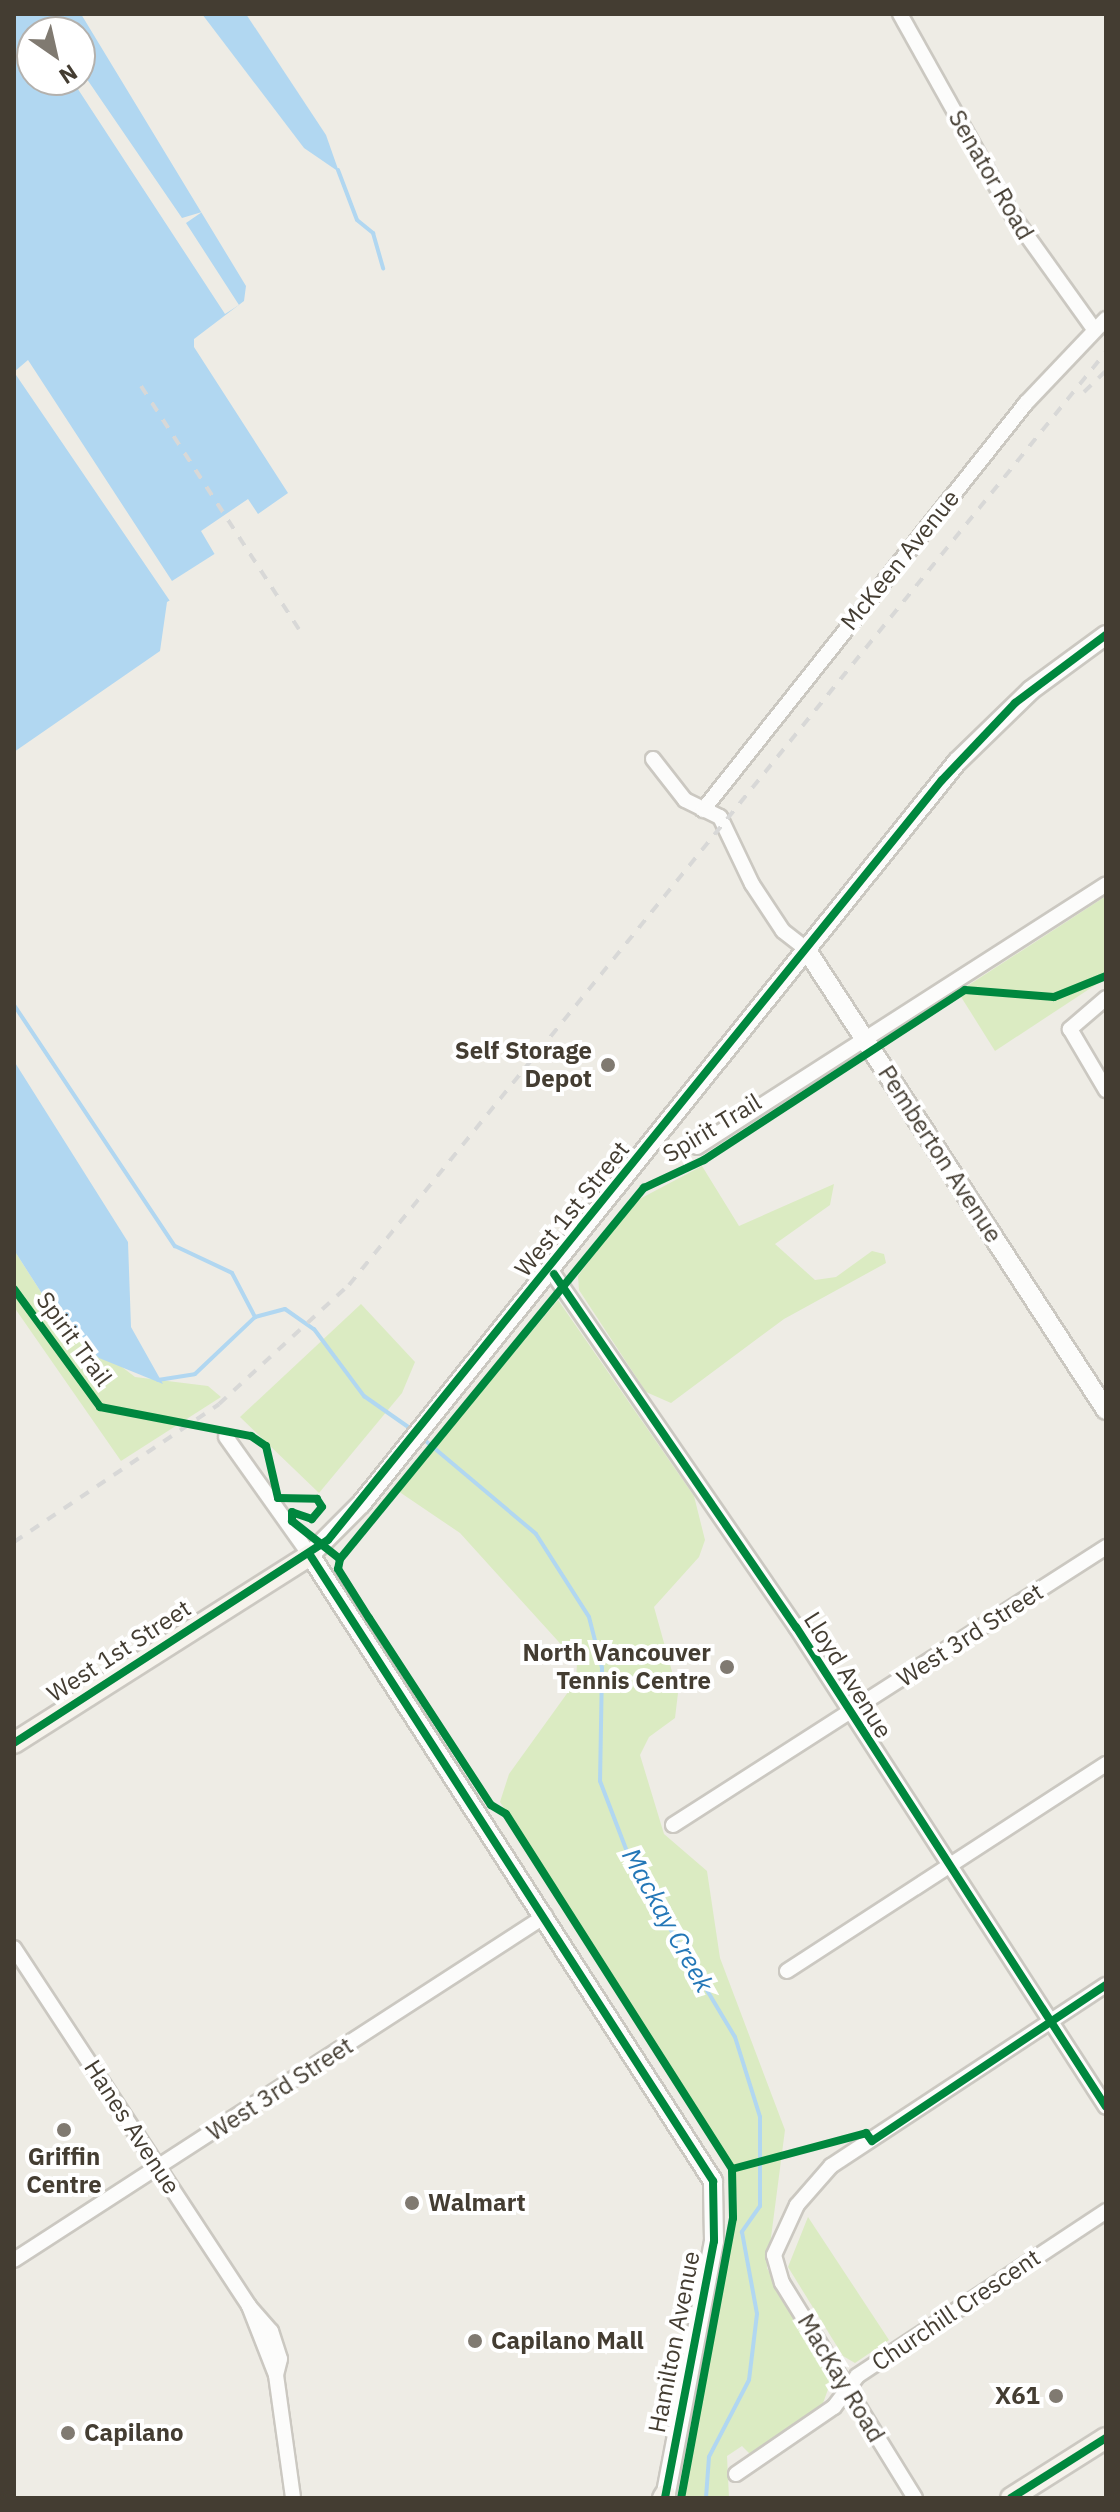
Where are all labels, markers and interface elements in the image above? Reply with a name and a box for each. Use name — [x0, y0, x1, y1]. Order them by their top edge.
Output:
north arrow — [16, 16, 96, 96]
text: N — [54, 58, 83, 91]
street label: Senator Road — [942, 105, 1040, 245]
street label: McKeen Avenue — [835, 484, 965, 636]
place label: Self Storage Depot — [455, 1037, 592, 1093]
marker: Self Storage Depot — [599, 1056, 617, 1074]
street label: Pemberton Avenue — [872, 1060, 1008, 1248]
street label: Spirit Trail — [658, 1087, 766, 1169]
street label: West 1st Street — [509, 1136, 635, 1282]
street label: Spirit Trail — [30, 1286, 118, 1392]
street label: West 3rd Street — [892, 1577, 1048, 1693]
street label: West 1st Street — [42, 1594, 196, 1708]
street label: Lloyd Avenue — [798, 1607, 898, 1743]
place label: North Vancouver Tennis Centre — [523, 1639, 711, 1695]
marker: North Vancouver Tennis Centre — [718, 1658, 736, 1676]
water label: Mackay Creek — [616, 1842, 720, 1998]
street label: West 3rd Street — [202, 2031, 358, 2147]
street label: Hanes Avenue — [78, 2055, 186, 2199]
marker: Griffin Centre — [55, 2121, 73, 2139]
place label: Griffin Centre — [26, 2143, 102, 2199]
place label: Walmart — [428, 2189, 526, 2217]
marker: Walmart — [403, 2194, 421, 2212]
street label: Churchill Crescent — [866, 2243, 1046, 2377]
street label: Hamilton Avenue — [642, 2249, 706, 2435]
street label: MacKay Road — [791, 2309, 891, 2447]
place label: Capilano Mall — [491, 2327, 644, 2355]
marker: Capilano Mall — [466, 2332, 484, 2350]
place label: X61 — [995, 2382, 1040, 2410]
marker: X61 — [1047, 2387, 1065, 2405]
place label: Capilano — [84, 2419, 184, 2447]
marker: Capilano — [59, 2424, 77, 2442]

